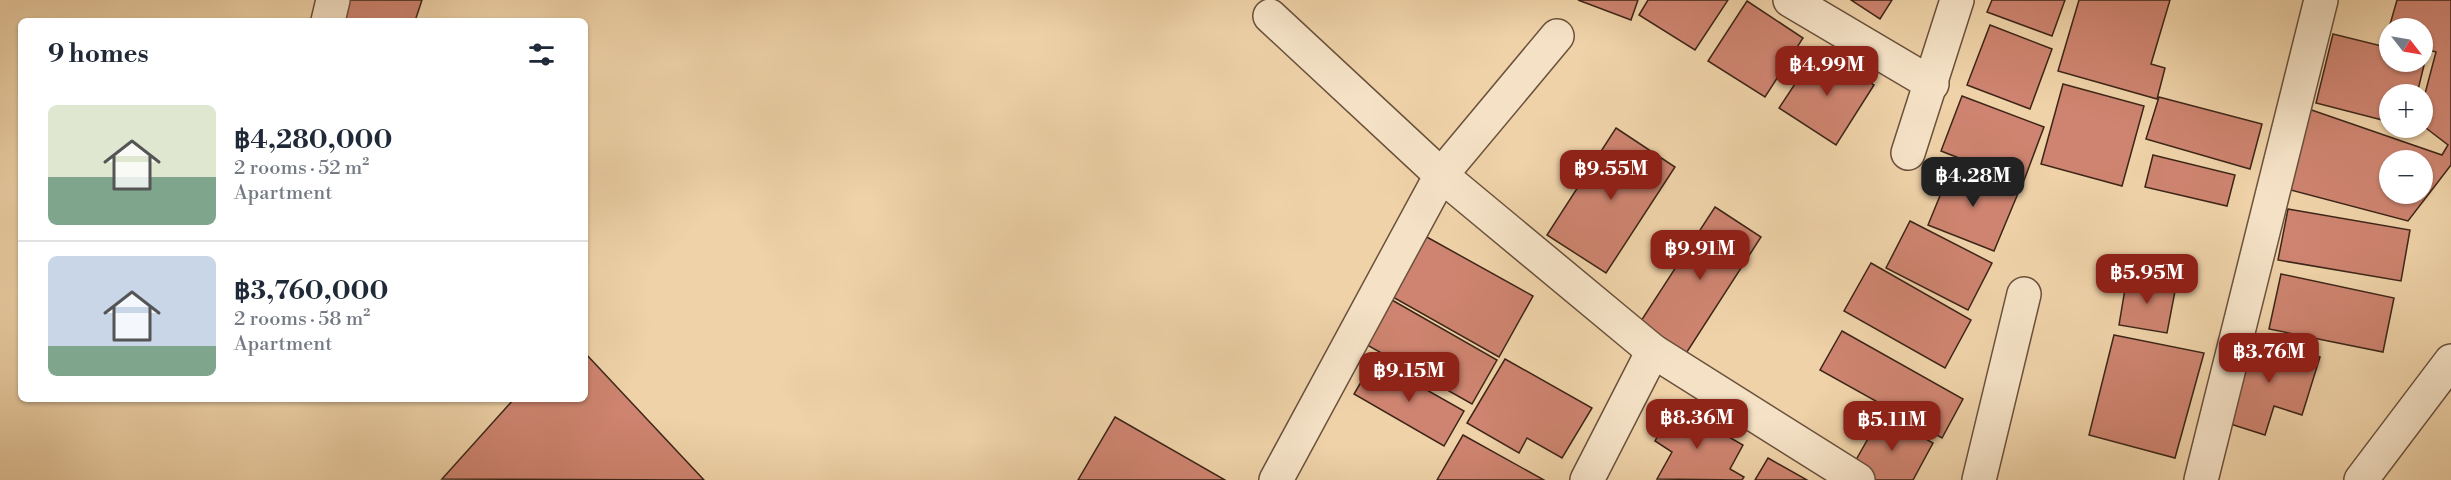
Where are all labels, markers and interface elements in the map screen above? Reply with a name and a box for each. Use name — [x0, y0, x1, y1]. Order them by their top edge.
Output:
north arrow — [2379, 18, 2433, 72]
map controls — [2379, 18, 2433, 204]
text: 9 homes — [48, 38, 149, 70]
icon: filters — [525, 38, 558, 71]
pin: ฿4.99M — [1778, 46, 1876, 97]
text: ฿4.99M — [1789, 53, 1865, 78]
button: + — [2379, 84, 2433, 138]
text: ฿4,280,000 — [234, 124, 392, 156]
icon: home — [96, 129, 168, 201]
pin: ฿9.55M — [1562, 150, 1660, 201]
button: − — [2379, 150, 2433, 204]
text: 2 rooms · 52 m² — [234, 156, 369, 181]
text: ฿9.55M — [1574, 157, 1648, 182]
pin: ฿4.28M — [1924, 157, 2022, 208]
text: ฿4.28M — [1935, 164, 2011, 189]
text: Apartment — [234, 181, 332, 206]
pin: ฿9.91M — [1651, 230, 1749, 281]
text: ฿9.91M — [1665, 237, 1735, 262]
pin: ฿5.95M — [2098, 254, 2196, 305]
text: ฿5.95M — [2110, 261, 2184, 286]
text: ฿3,760,000 — [234, 275, 388, 307]
icon: home — [96, 280, 168, 352]
text: 2 rooms · 58 m² — [234, 307, 370, 332]
text: Apartment — [234, 332, 332, 357]
pin: ฿3.76M — [2220, 333, 2318, 384]
text: ฿3.76M — [2233, 340, 2305, 365]
pin: ฿9.15M — [1360, 352, 1458, 403]
text: ฿9.15M — [1373, 359, 1445, 384]
pin: ฿8.36M — [1648, 399, 1746, 450]
pin: ฿5.11M — [1843, 401, 1941, 452]
text: ฿8.36M — [1660, 406, 1734, 431]
text: ฿5.11M — [1857, 408, 1927, 433]

